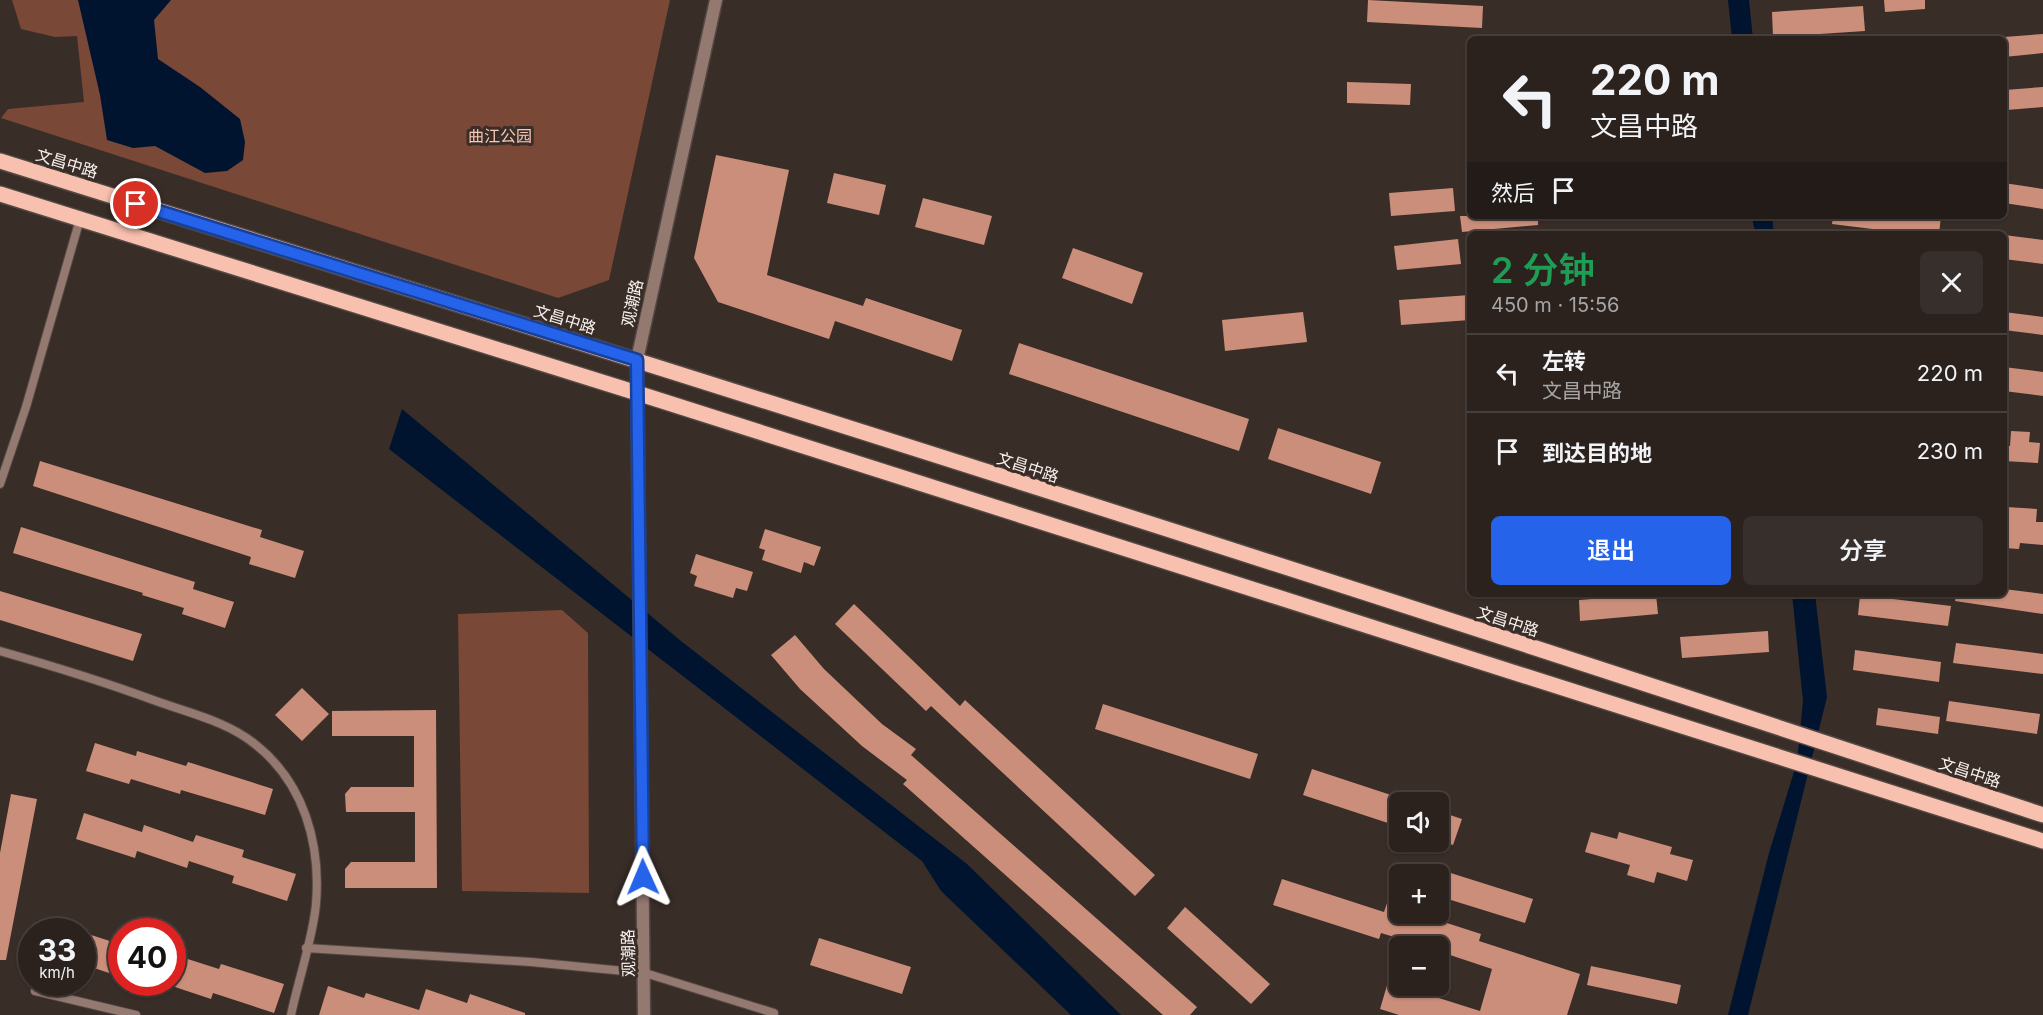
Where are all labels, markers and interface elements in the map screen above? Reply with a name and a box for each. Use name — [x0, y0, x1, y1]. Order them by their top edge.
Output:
text: 220 m — [1590, 54, 1720, 105]
icon: left — [1491, 60, 1569, 138]
text: 文昌中路 — [1590, 110, 1698, 143]
park label: 曲江公园 — [468, 126, 532, 146]
street label: 文昌中路 — [33, 144, 101, 182]
icon: arrive — [1547, 174, 1580, 207]
pin — [110, 178, 161, 229]
text: 然后 — [1491, 180, 1535, 206]
icon: arrive — [119, 187, 152, 220]
text: 2 分钟 — [1491, 248, 1595, 292]
button: close — [1920, 251, 1983, 314]
street label: 观潮路 — [617, 277, 647, 329]
text: 450 m · 15:56 — [1491, 293, 1619, 317]
street label: 文昌中路 — [531, 300, 599, 338]
text: 左转 — [1542, 348, 1586, 374]
icon: left — [1491, 357, 1524, 390]
text: 220 m — [1917, 360, 1983, 386]
text: 文昌中路 — [1542, 379, 1622, 403]
icon: arrive — [1491, 435, 1524, 468]
text: 230 m — [1917, 438, 1983, 464]
text: 到达目的地 — [1542, 440, 1652, 466]
street label: 文昌中路 — [994, 448, 1062, 486]
button: 退出 — [1491, 516, 1731, 585]
button: 分享 — [1743, 516, 1983, 585]
street label: 文昌中路 — [1474, 602, 1542, 640]
street label: 文昌中路 — [1936, 753, 2004, 791]
map controls — [1389, 792, 1449, 996]
button: sound — [1389, 792, 1449, 852]
position arrow — [611, 845, 675, 909]
button: + — [1389, 864, 1449, 924]
speed limit sign: 40 — [108, 918, 186, 996]
street label: 观潮路 — [618, 929, 638, 977]
text: 33 — [38, 932, 76, 968]
button: − — [1389, 936, 1449, 996]
text: km/h — [39, 963, 75, 982]

